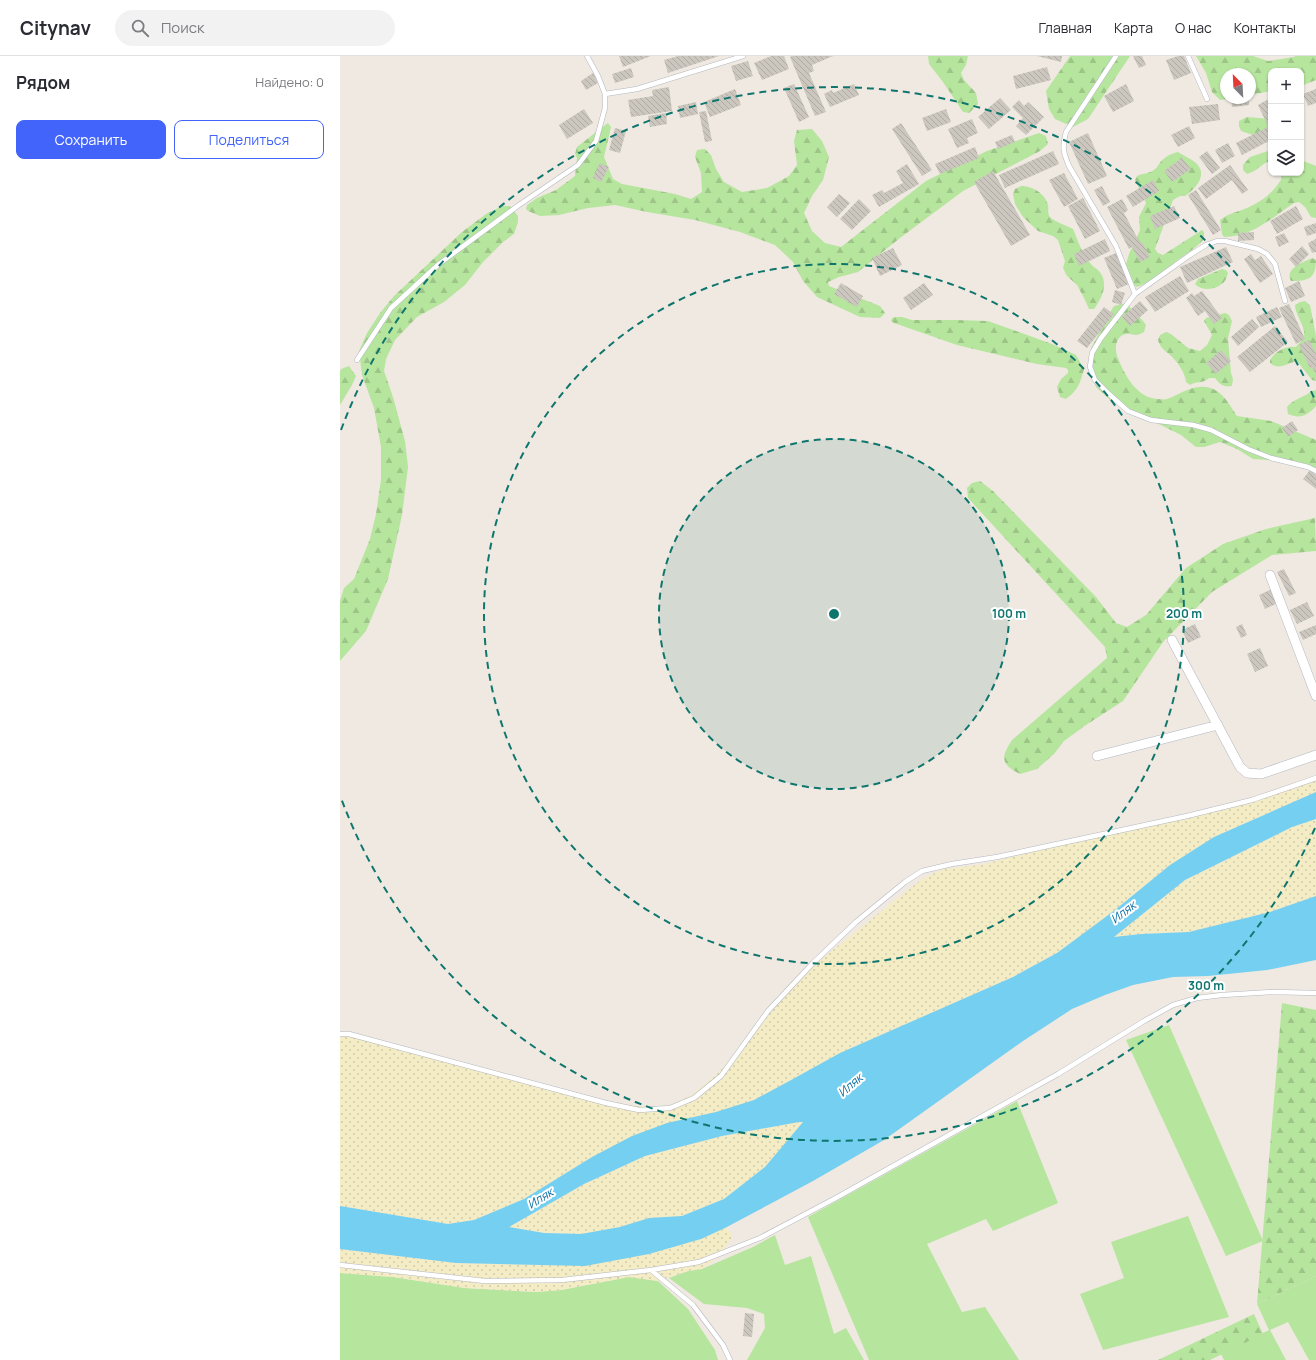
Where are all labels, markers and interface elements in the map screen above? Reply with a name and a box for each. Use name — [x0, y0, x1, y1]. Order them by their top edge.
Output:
search box — [115, 10, 395, 46]
text: Citynav — [20, 15, 91, 41]
icon: search — [129, 17, 151, 39]
text: Поиск — [161, 17, 204, 38]
text: Главная — [1039, 18, 1092, 37]
text: Карта — [1114, 18, 1153, 37]
text: О нас — [1175, 18, 1212, 37]
text: Контакты — [1234, 18, 1296, 37]
north arrow — [1220, 68, 1256, 104]
map controls — [1268, 68, 1304, 176]
button: + — [1268, 68, 1304, 104]
text: Рядом — [16, 71, 70, 94]
text: Найдено: 0 — [255, 73, 324, 91]
button: − — [1268, 104, 1304, 140]
button: Сохранить — [16, 120, 166, 159]
button: Поделиться — [174, 120, 324, 159]
button: layers — [1268, 140, 1304, 176]
text: 100 m — [992, 605, 1026, 622]
text: 200 m — [1166, 605, 1202, 622]
centre of rings — [827, 607, 841, 621]
water label: Иляк — [1107, 896, 1141, 927]
text: 300 m — [1188, 977, 1224, 994]
water label: Иляк — [834, 1068, 868, 1101]
water label: Иляк — [524, 1182, 558, 1213]

